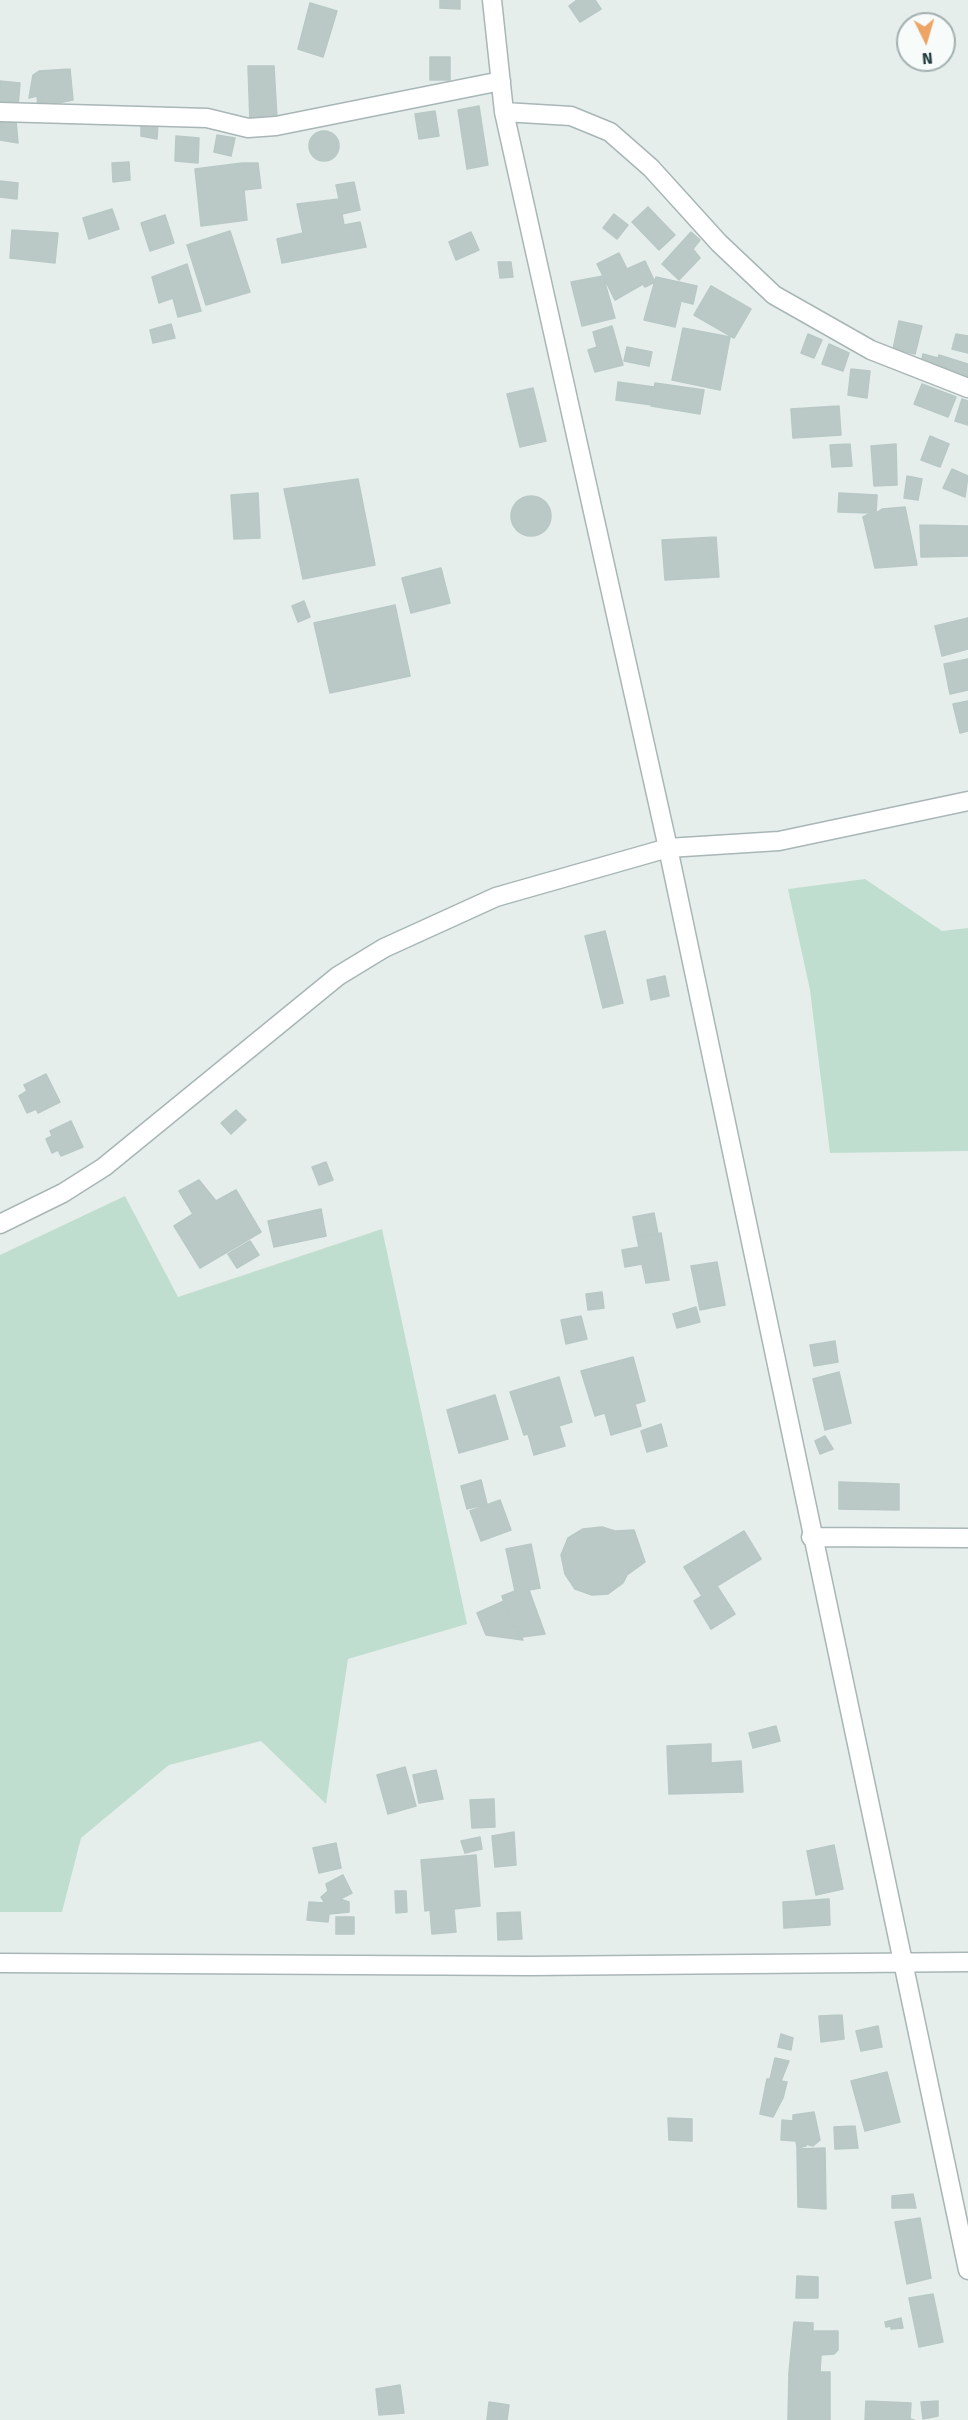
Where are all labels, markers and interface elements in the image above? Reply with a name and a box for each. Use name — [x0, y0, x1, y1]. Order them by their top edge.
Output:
north arrow — [896, 12, 956, 72]
text: N — [921, 49, 934, 68]

